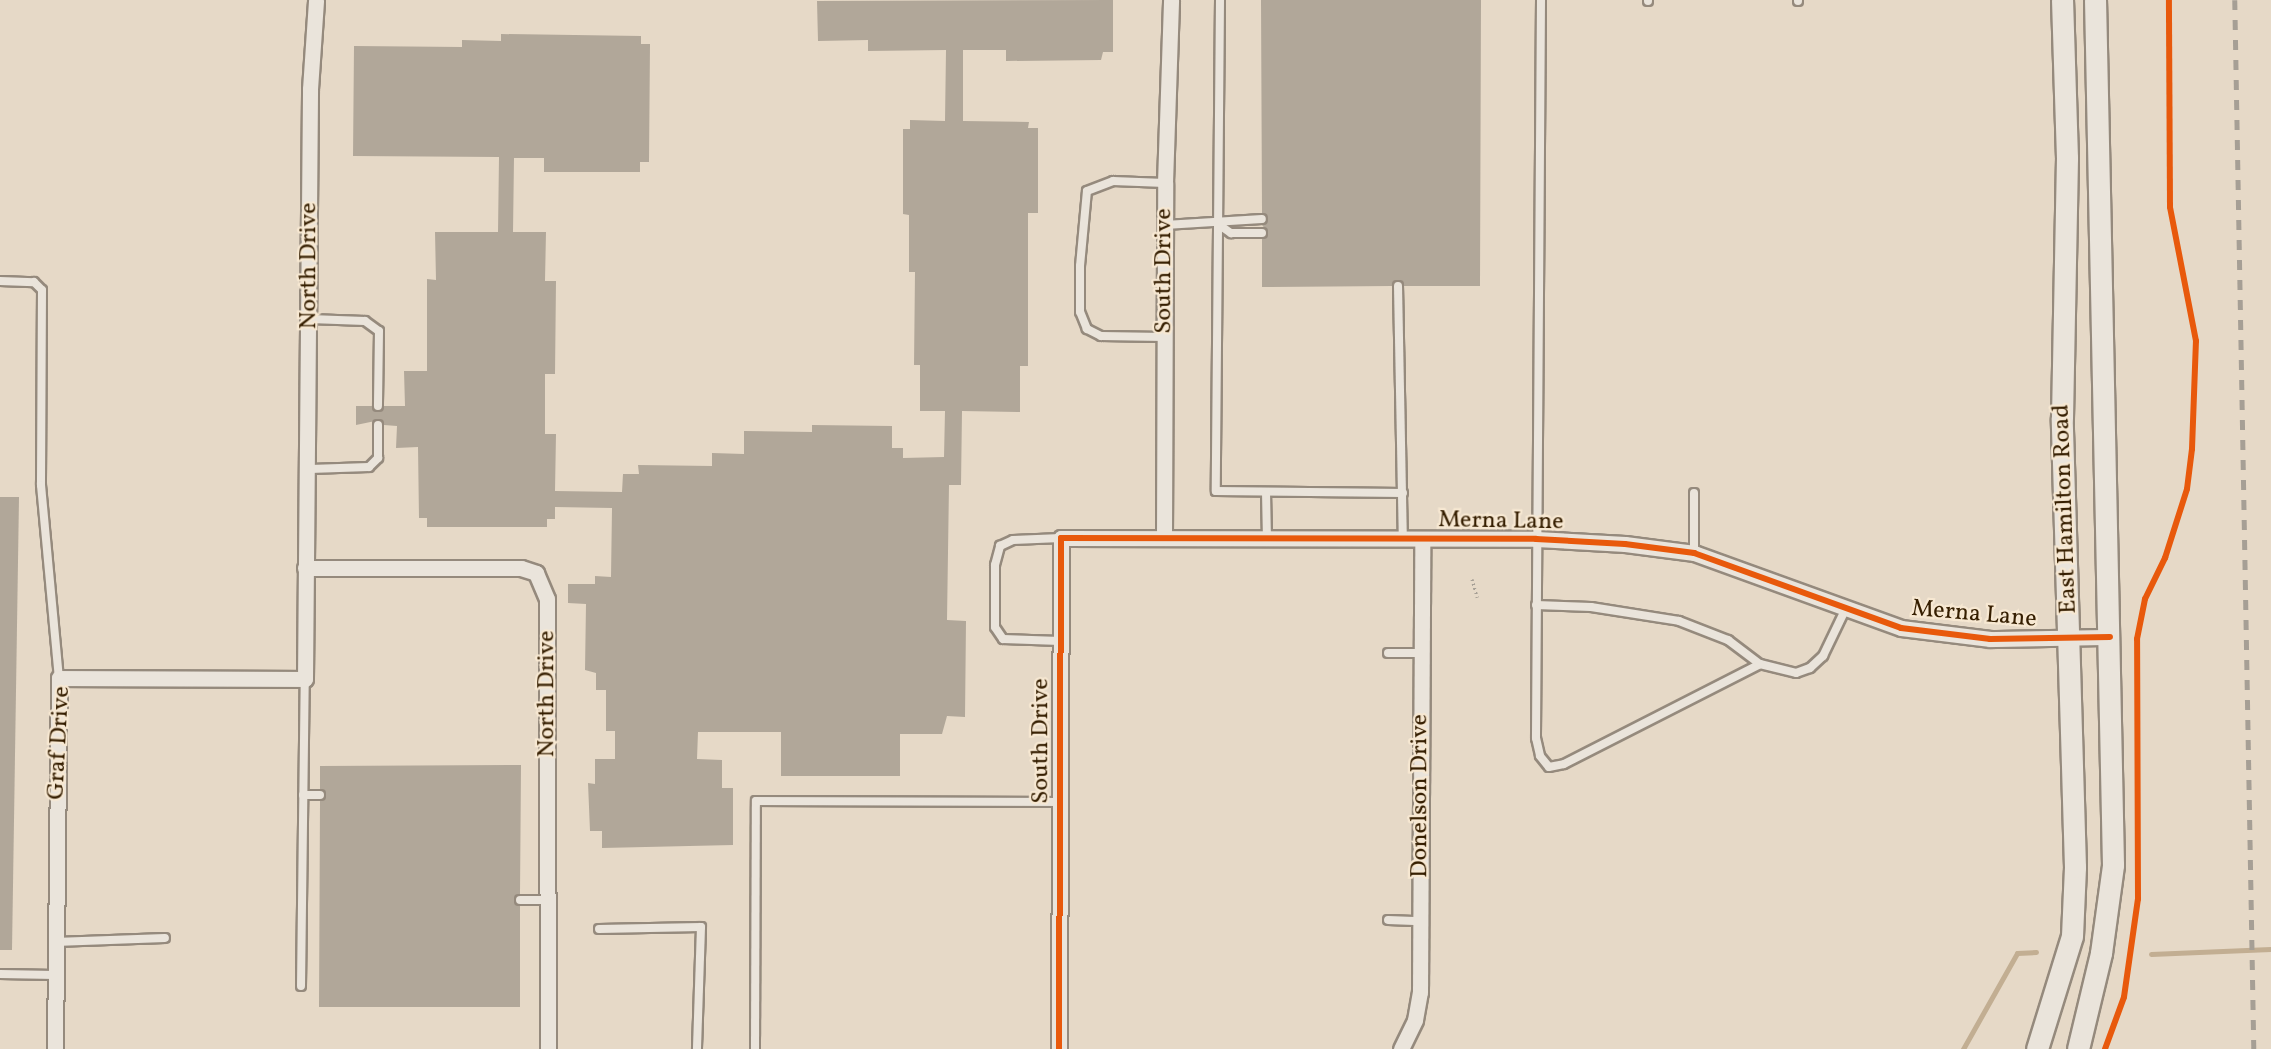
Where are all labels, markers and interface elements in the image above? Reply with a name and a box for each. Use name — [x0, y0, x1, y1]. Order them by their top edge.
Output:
street label: North Drive — [296, 203, 324, 329]
street label: South Drive — [1151, 208, 1179, 334]
street label: East Hamilton Road — [2048, 404, 2084, 614]
street label: Merna Lane — [1438, 507, 1564, 537]
street label: Merna Lane — [1910, 595, 2038, 635]
street label: North Drive — [534, 631, 562, 757]
street label: South Drive — [1028, 678, 1056, 804]
street label: Graf Drive — [43, 687, 77, 799]
street label: Donelson Drive — [1407, 714, 1435, 878]

